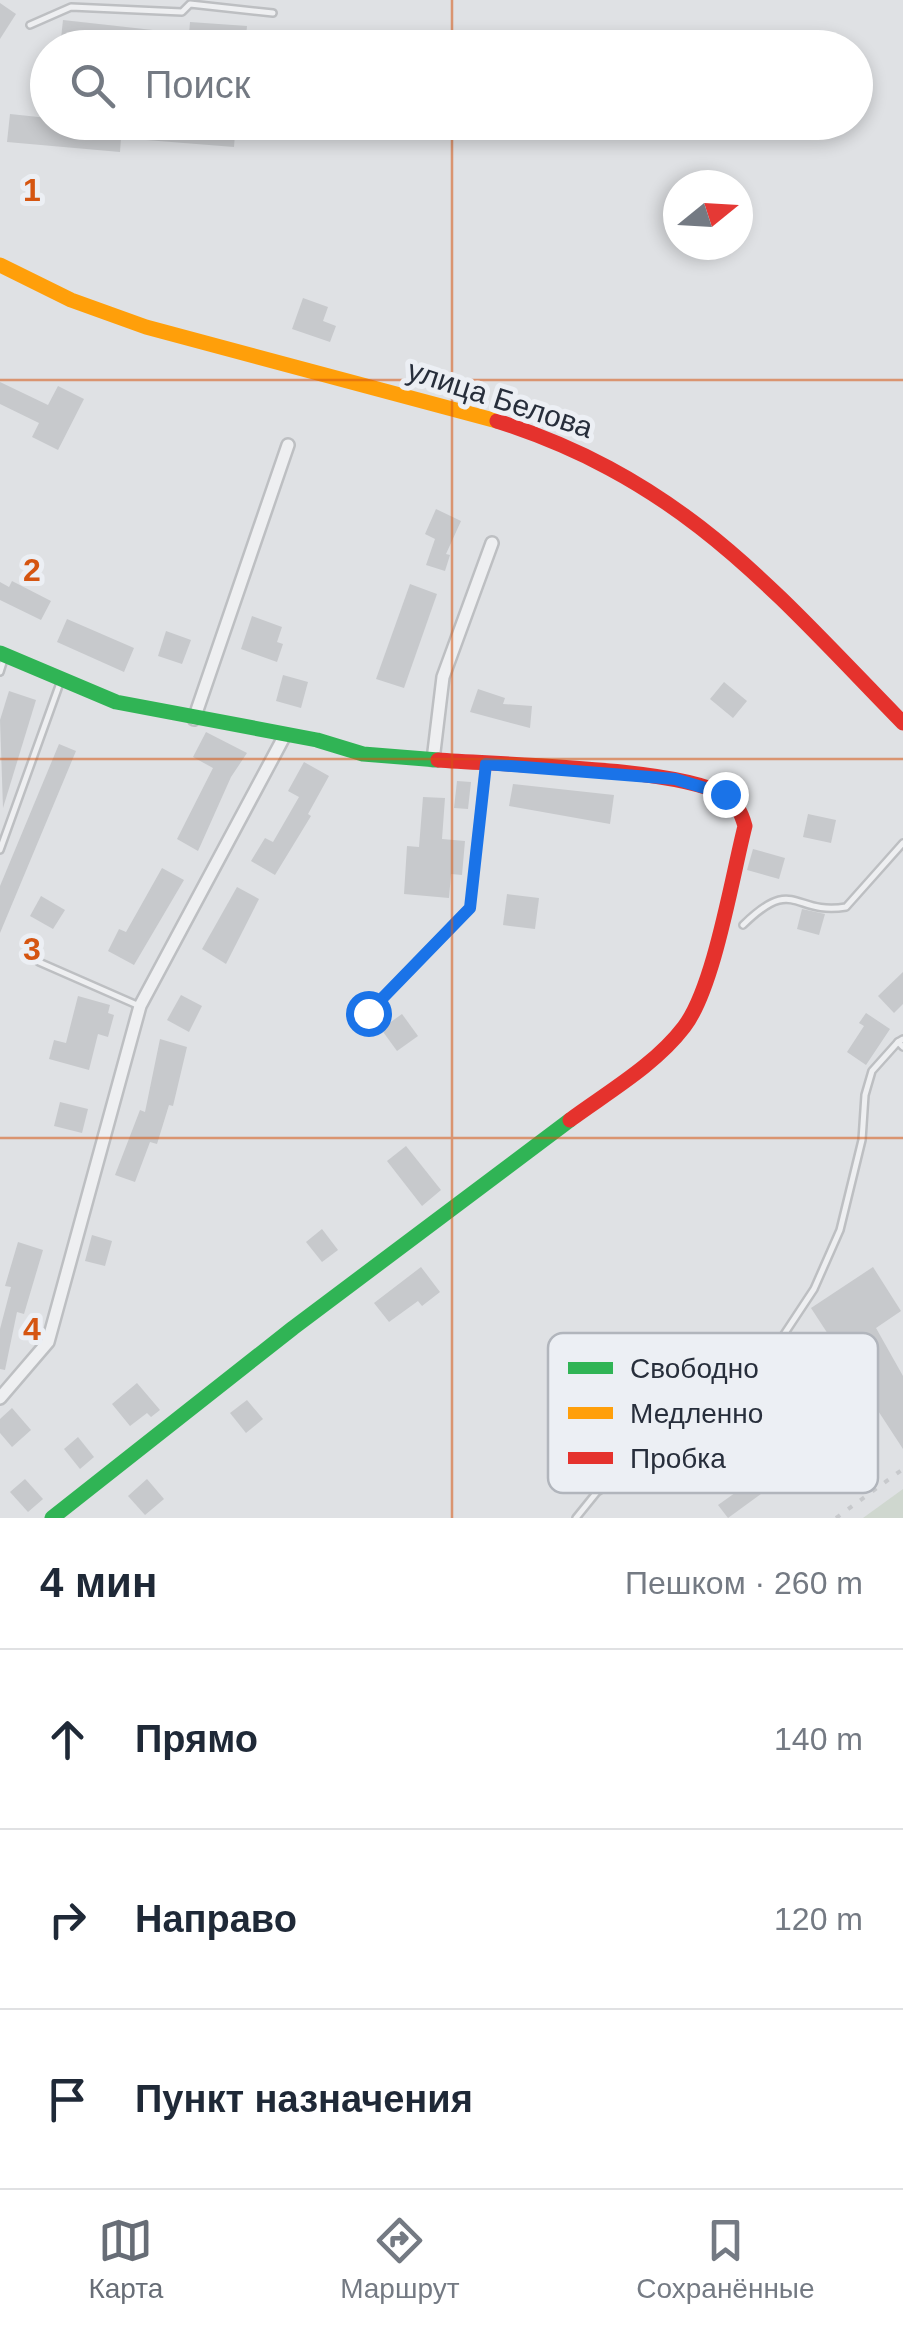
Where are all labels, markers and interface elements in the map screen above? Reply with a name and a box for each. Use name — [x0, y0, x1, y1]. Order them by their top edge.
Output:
search box — [30, 30, 873, 140]
icon: search — [65, 58, 120, 113]
text: Поиск — [145, 64, 250, 106]
north arrow — [663, 170, 753, 260]
text: 1 — [23, 172, 41, 208]
street label: улица Белова — [403, 353, 597, 444]
text: 2 — [23, 552, 41, 588]
route end — [703, 772, 749, 818]
text: 3 — [23, 931, 41, 967]
route start — [346, 991, 392, 1037]
text: 4 — [23, 1311, 41, 1347]
legend — [548, 1333, 878, 1493]
text: Свободно — [630, 1353, 759, 1384]
text: Медленно — [630, 1398, 763, 1429]
text: Пробка — [630, 1443, 726, 1474]
text: 4 мин — [40, 1559, 157, 1606]
text: Пешком · 260 m — [625, 1565, 863, 1601]
icon: ahead — [40, 1712, 95, 1767]
text: Прямо — [135, 1718, 258, 1760]
text: 140 m — [774, 1721, 863, 1757]
icon: right — [40, 1892, 95, 1947]
text: Направо — [135, 1898, 297, 1940]
text: 120 m — [774, 1901, 863, 1937]
icon: arrive — [40, 2072, 95, 2127]
text: Пункт назначения — [135, 2078, 473, 2120]
tab: Карта — [88, 2213, 163, 2305]
tab: Маршрут — [340, 2213, 459, 2305]
tab: Сохранённые — [636, 2213, 815, 2305]

